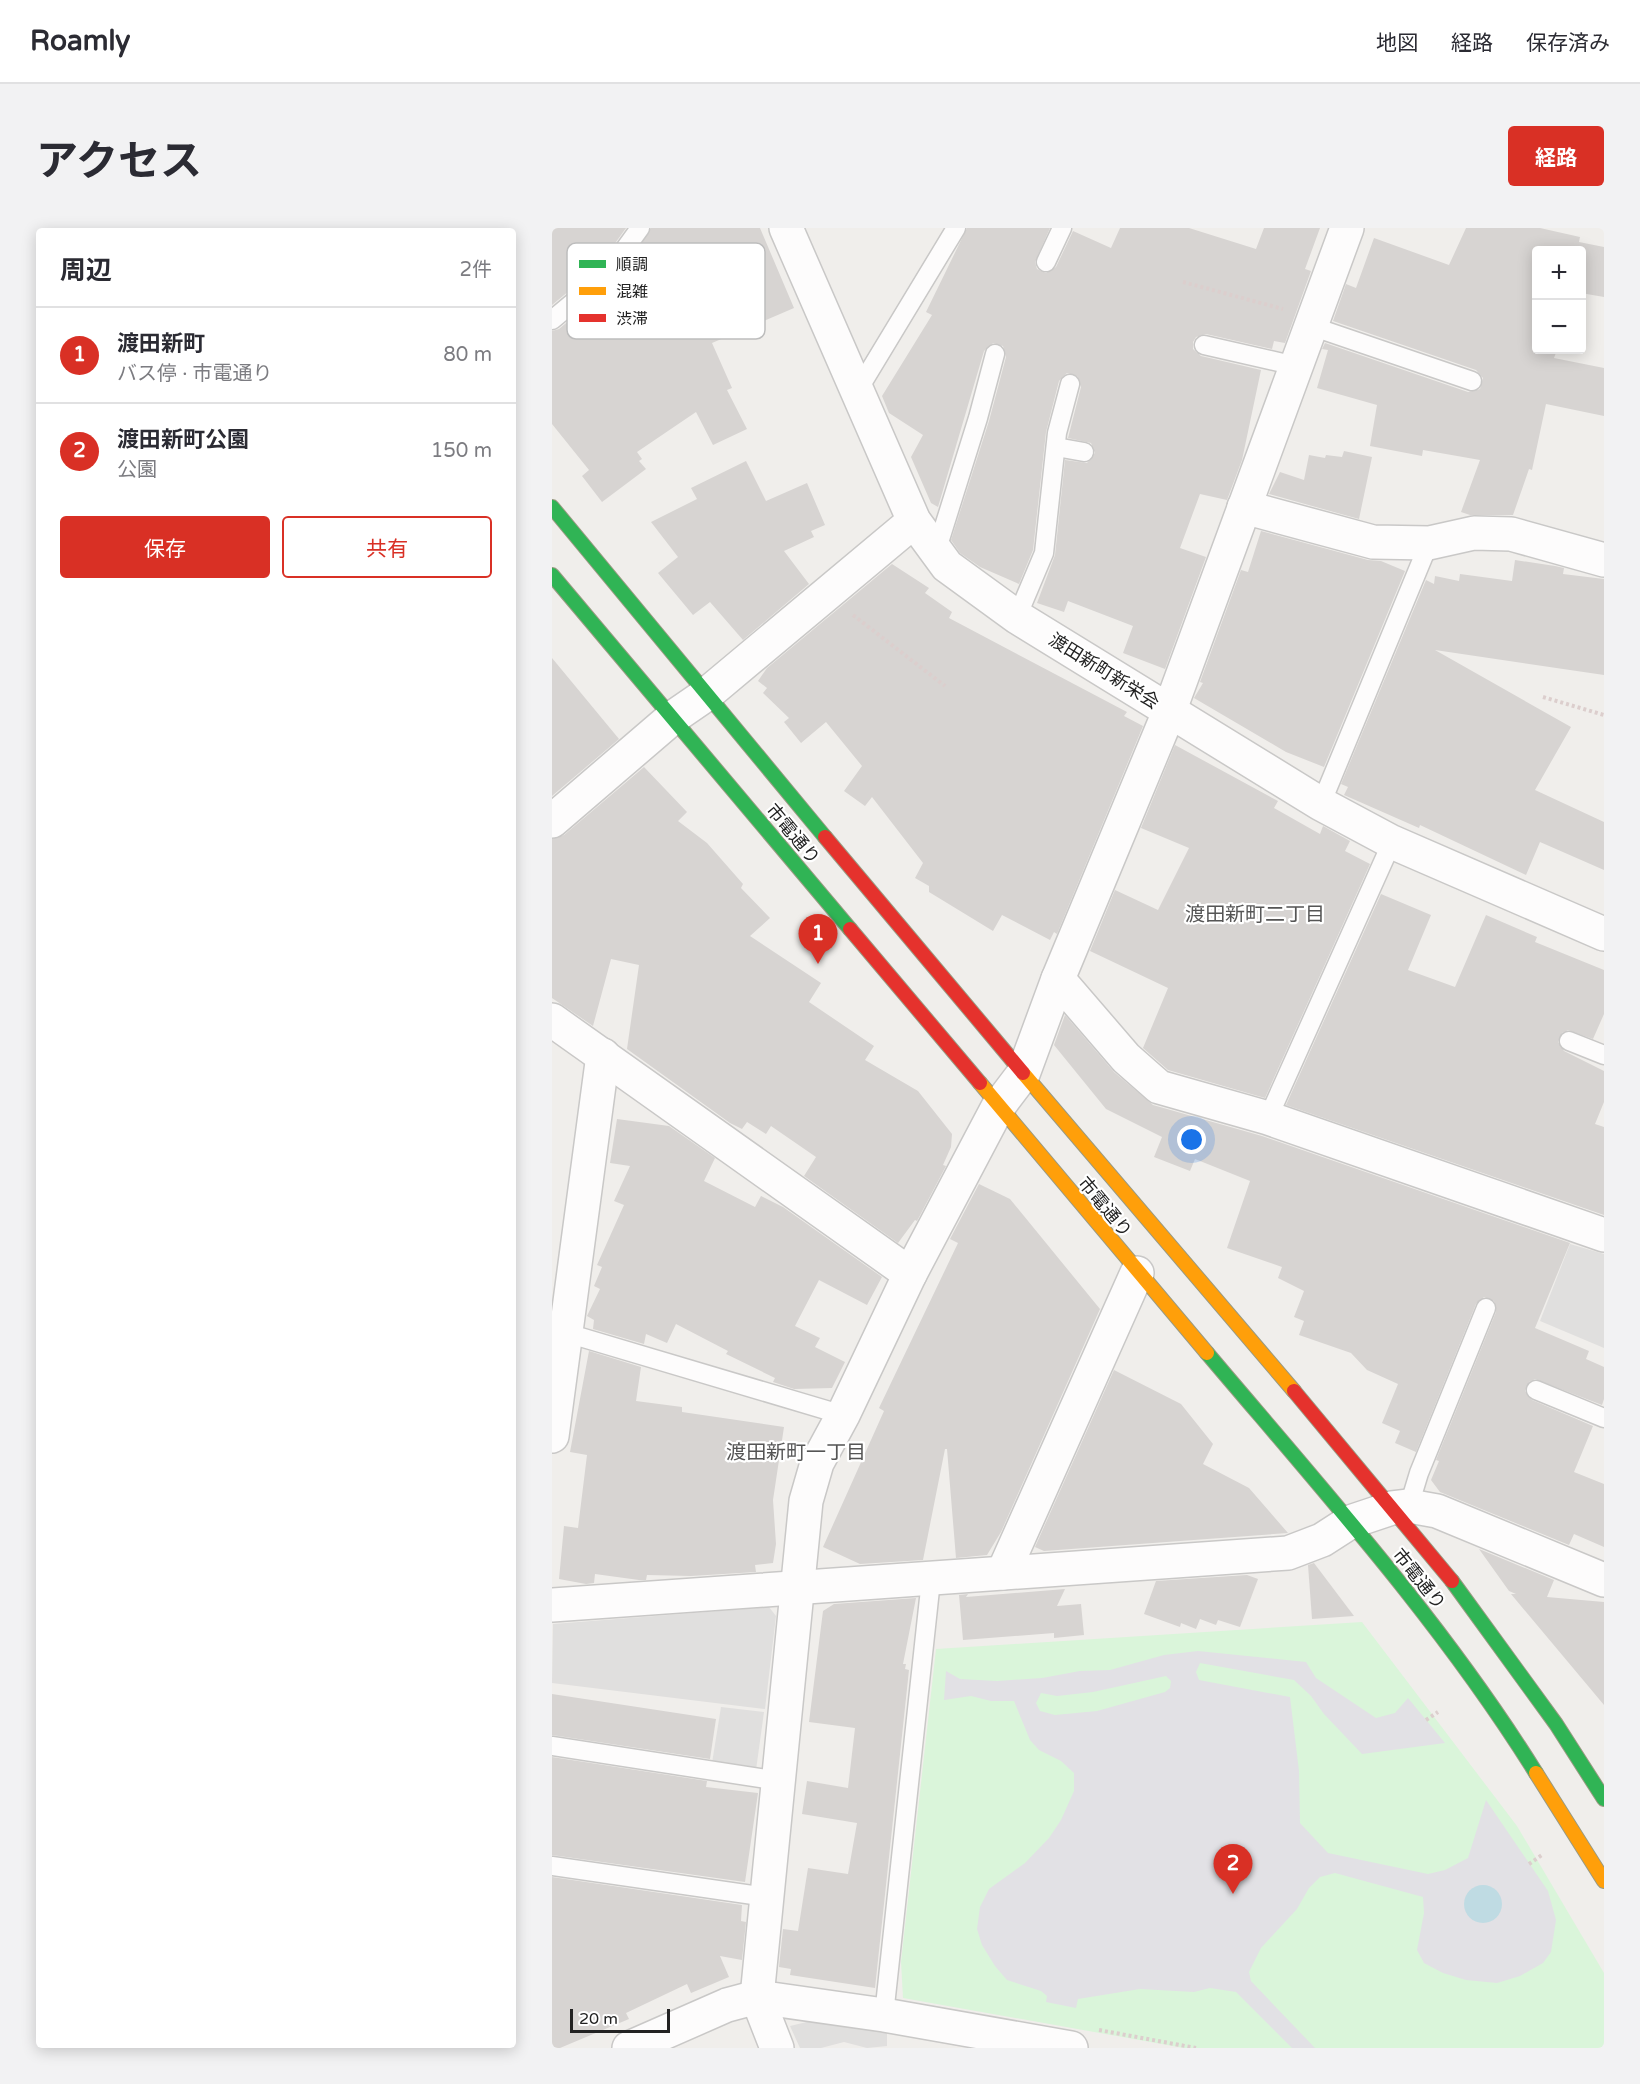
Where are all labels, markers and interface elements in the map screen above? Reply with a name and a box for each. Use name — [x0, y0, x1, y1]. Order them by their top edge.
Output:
text: Roamly — [30, 24, 130, 58]
text: 地図 — [1376, 31, 1418, 56]
text: 経路 — [1451, 31, 1493, 56]
text: 保存済み — [1526, 31, 1610, 56]
button: 経路 — [1508, 126, 1604, 186]
text: アクセス — [36, 136, 202, 187]
legend — [567, 243, 765, 339]
map controls — [1532, 246, 1586, 354]
button: + — [1532, 246, 1586, 300]
text: 周辺 — [60, 255, 112, 286]
text: 順調 — [616, 255, 648, 275]
text: 2件 — [459, 258, 492, 282]
text: 混雑 — [616, 282, 648, 302]
button: − — [1532, 300, 1586, 354]
text: 渋滞 — [616, 309, 648, 329]
text: 渡田新町 — [117, 331, 205, 357]
text: 1 — [73, 343, 86, 367]
text: 80 m — [443, 343, 492, 367]
text: バス停 · 市電通り — [117, 362, 273, 386]
text: 渡田新町公園 — [117, 427, 249, 453]
text: 2 — [73, 439, 86, 463]
text: 150 m — [431, 439, 492, 463]
text: 公園 — [117, 458, 157, 482]
button: 保存 — [60, 516, 270, 578]
button: 共有 — [282, 516, 492, 578]
street label: 渡田新町新栄会 — [1045, 628, 1163, 714]
street label: 市電通り — [761, 799, 825, 869]
district label: 渡田新町二丁目 — [1185, 903, 1325, 927]
pin: 1 — [798, 914, 838, 964]
your location — [1177, 1125, 1206, 1154]
street label: 市電通り — [1073, 1172, 1137, 1242]
district label: 渡田新町一丁目 — [726, 1441, 866, 1465]
street label: 市電通り — [1388, 1544, 1450, 1614]
pin: 2 — [1214, 1844, 1252, 1894]
scale bar — [570, 2006, 670, 2034]
text: 20 m — [579, 2009, 618, 2029]

